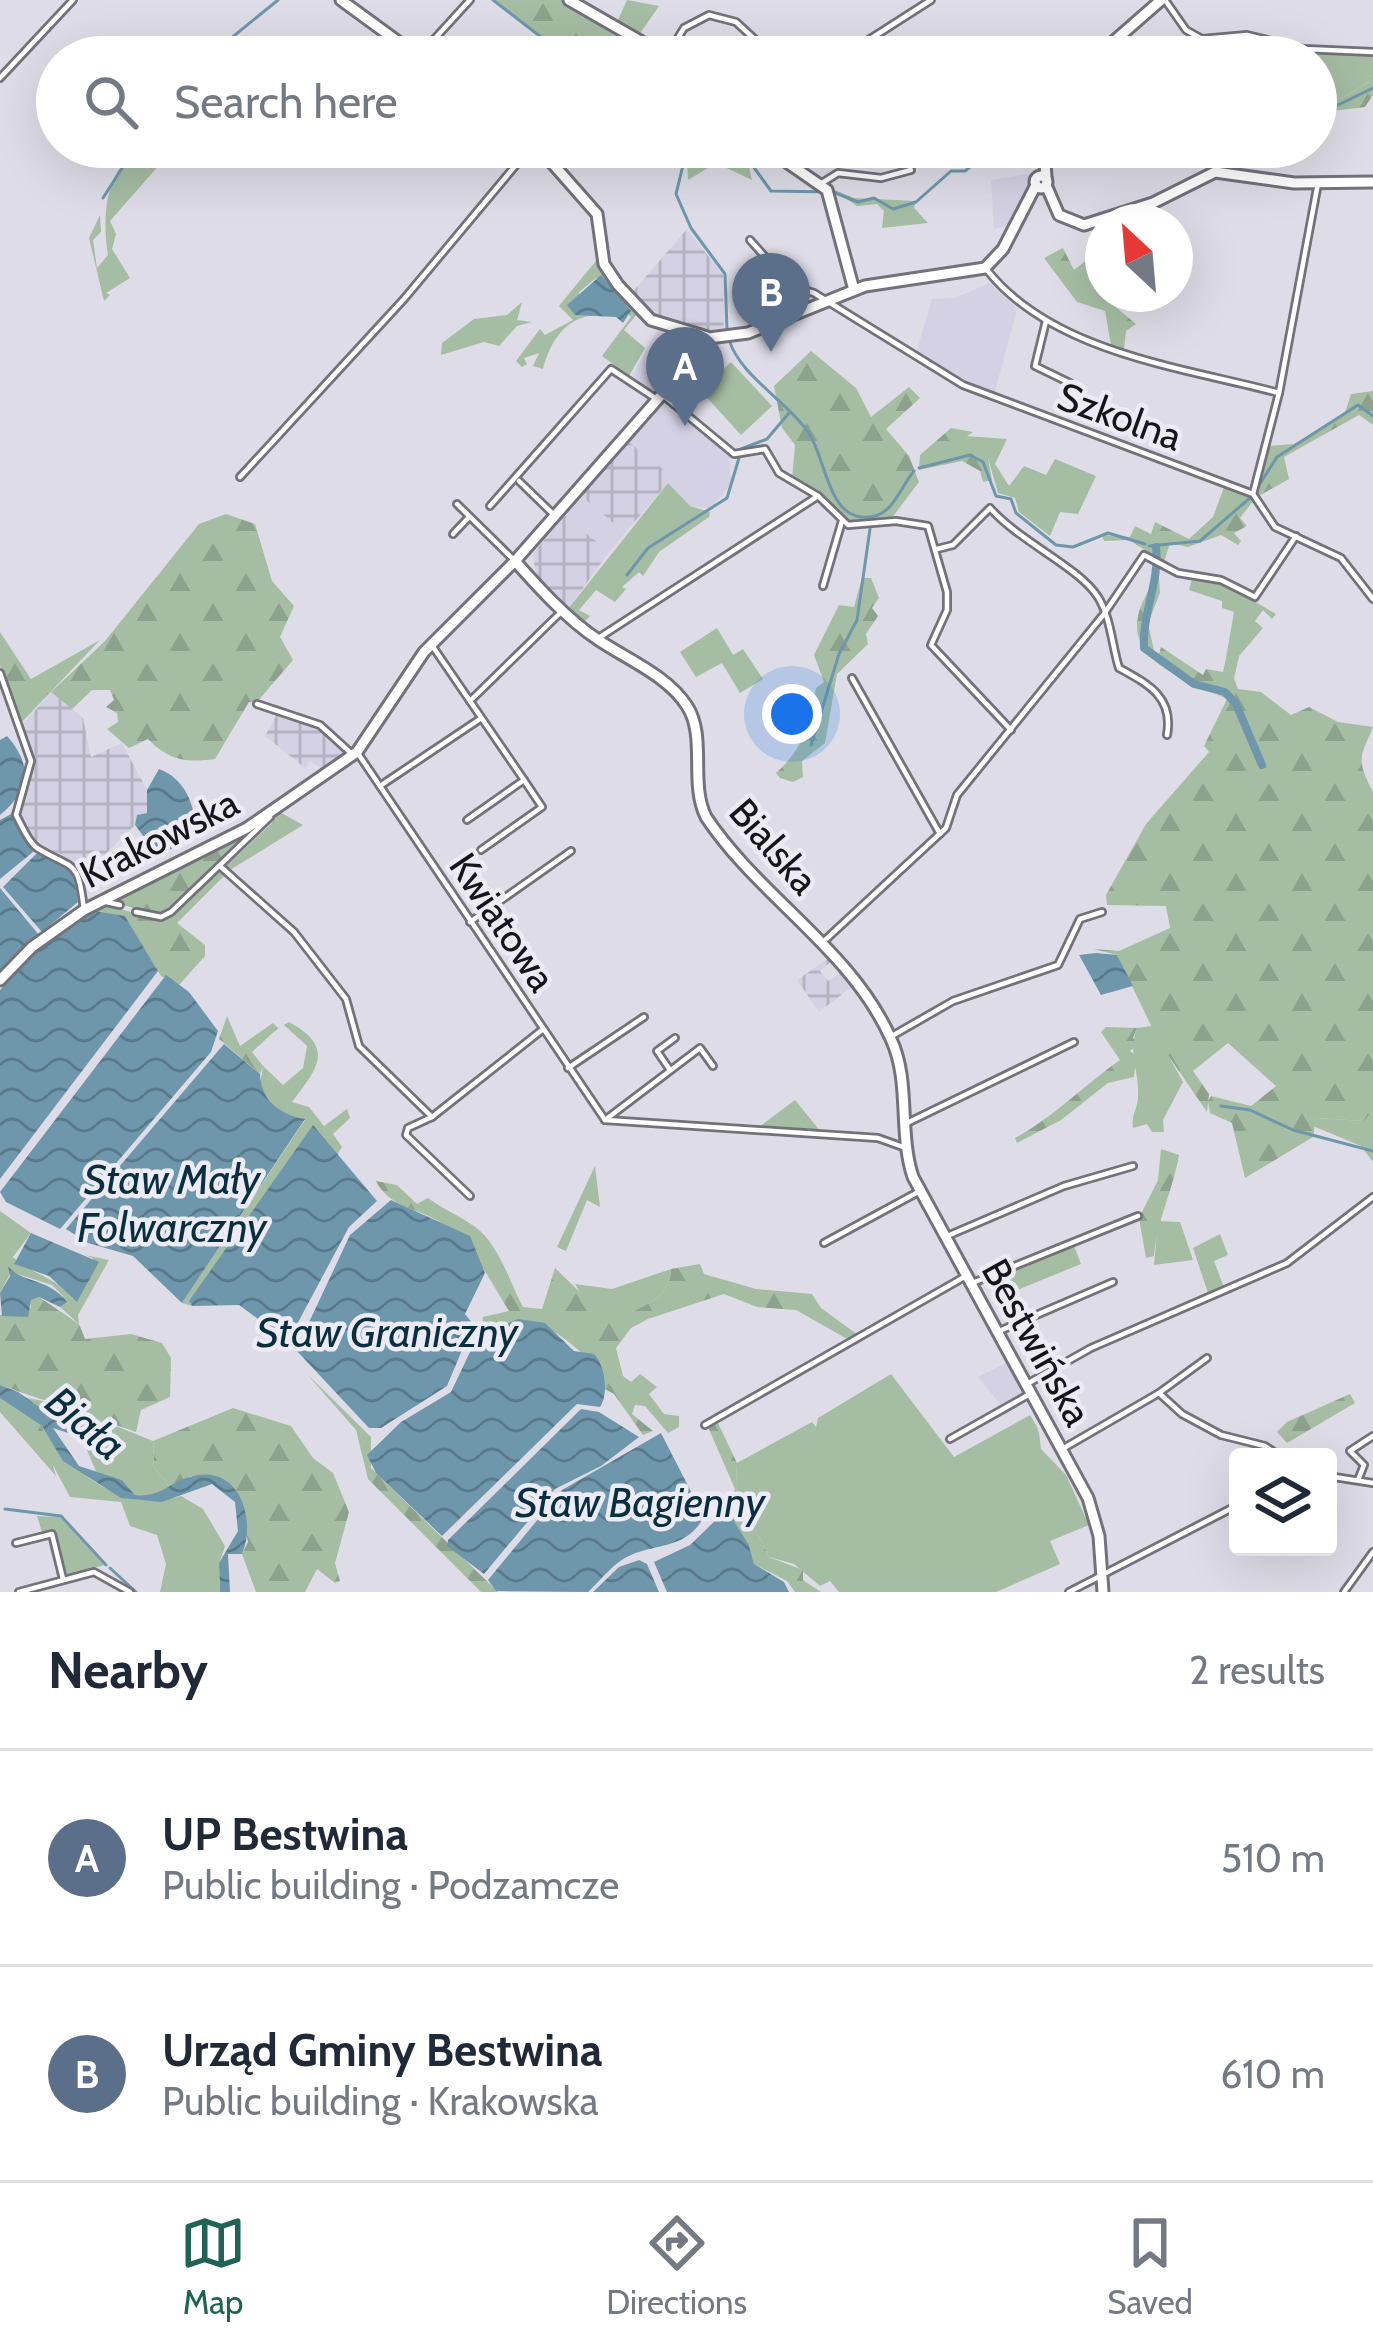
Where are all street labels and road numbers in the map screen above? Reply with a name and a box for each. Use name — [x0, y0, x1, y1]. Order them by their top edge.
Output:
street label: Szkolna — [1051, 371, 1189, 461]
street label: Krakowska — [72, 778, 246, 898]
street label: Bialska — [719, 788, 829, 904]
street label: Kwiatowa — [439, 844, 567, 1000]
street label: Bestwińska — [972, 1250, 1102, 1434]

